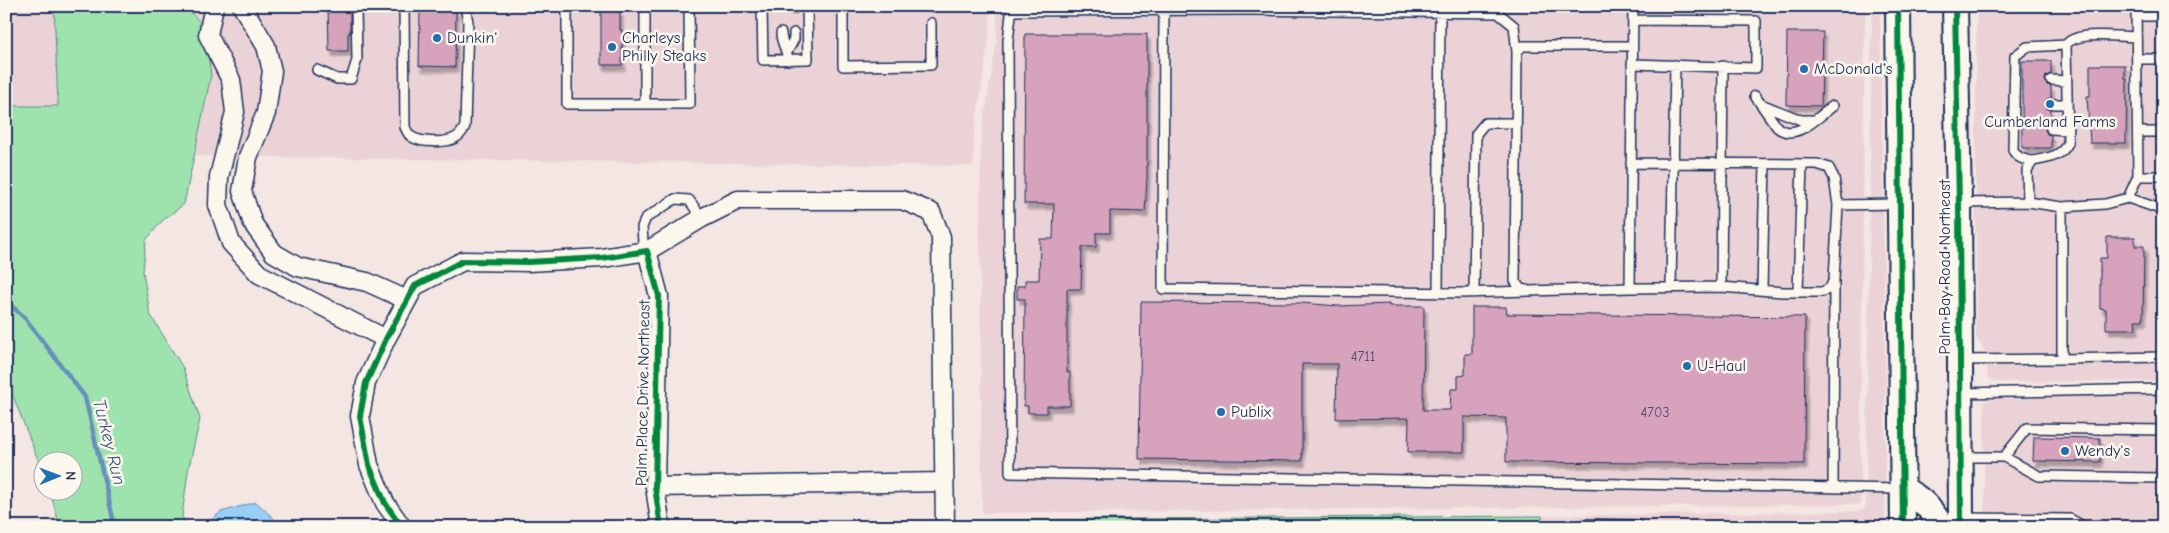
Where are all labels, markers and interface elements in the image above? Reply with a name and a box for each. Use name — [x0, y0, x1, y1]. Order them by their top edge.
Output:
place label: Dunkin' — [447, 29, 497, 47]
place label: Charleys Philly Steaks — [622, 29, 707, 65]
marker: Dunkin' — [431, 32, 443, 44]
marker: Charleys Philly Steaks — [606, 41, 618, 53]
place label: McDonald's — [1814, 60, 1893, 78]
marker: McDonald's — [1798, 63, 1810, 75]
marker: Cumberland Farms — [2044, 98, 2056, 110]
place label: Cumberland Farms — [1984, 113, 2116, 131]
street label: Palm Bay Road Northeast — [1936, 179, 1954, 355]
street label: Palm Place Drive Northeast — [632, 299, 654, 486]
house number: 4711 — [1351, 348, 1375, 365]
place label: U-Haul — [1697, 357, 1746, 375]
marker: U-Haul — [1681, 360, 1693, 372]
water label: Turkey Run — [88, 397, 130, 487]
place label: Publix — [1231, 403, 1272, 421]
house number: 4703 — [1640, 404, 1670, 421]
marker: Publix — [1215, 406, 1227, 418]
place label: Wendy's — [2075, 442, 2130, 460]
marker: Wendy's — [2059, 445, 2071, 457]
north arrow — [32, 450, 82, 500]
text: N — [62, 471, 79, 480]

